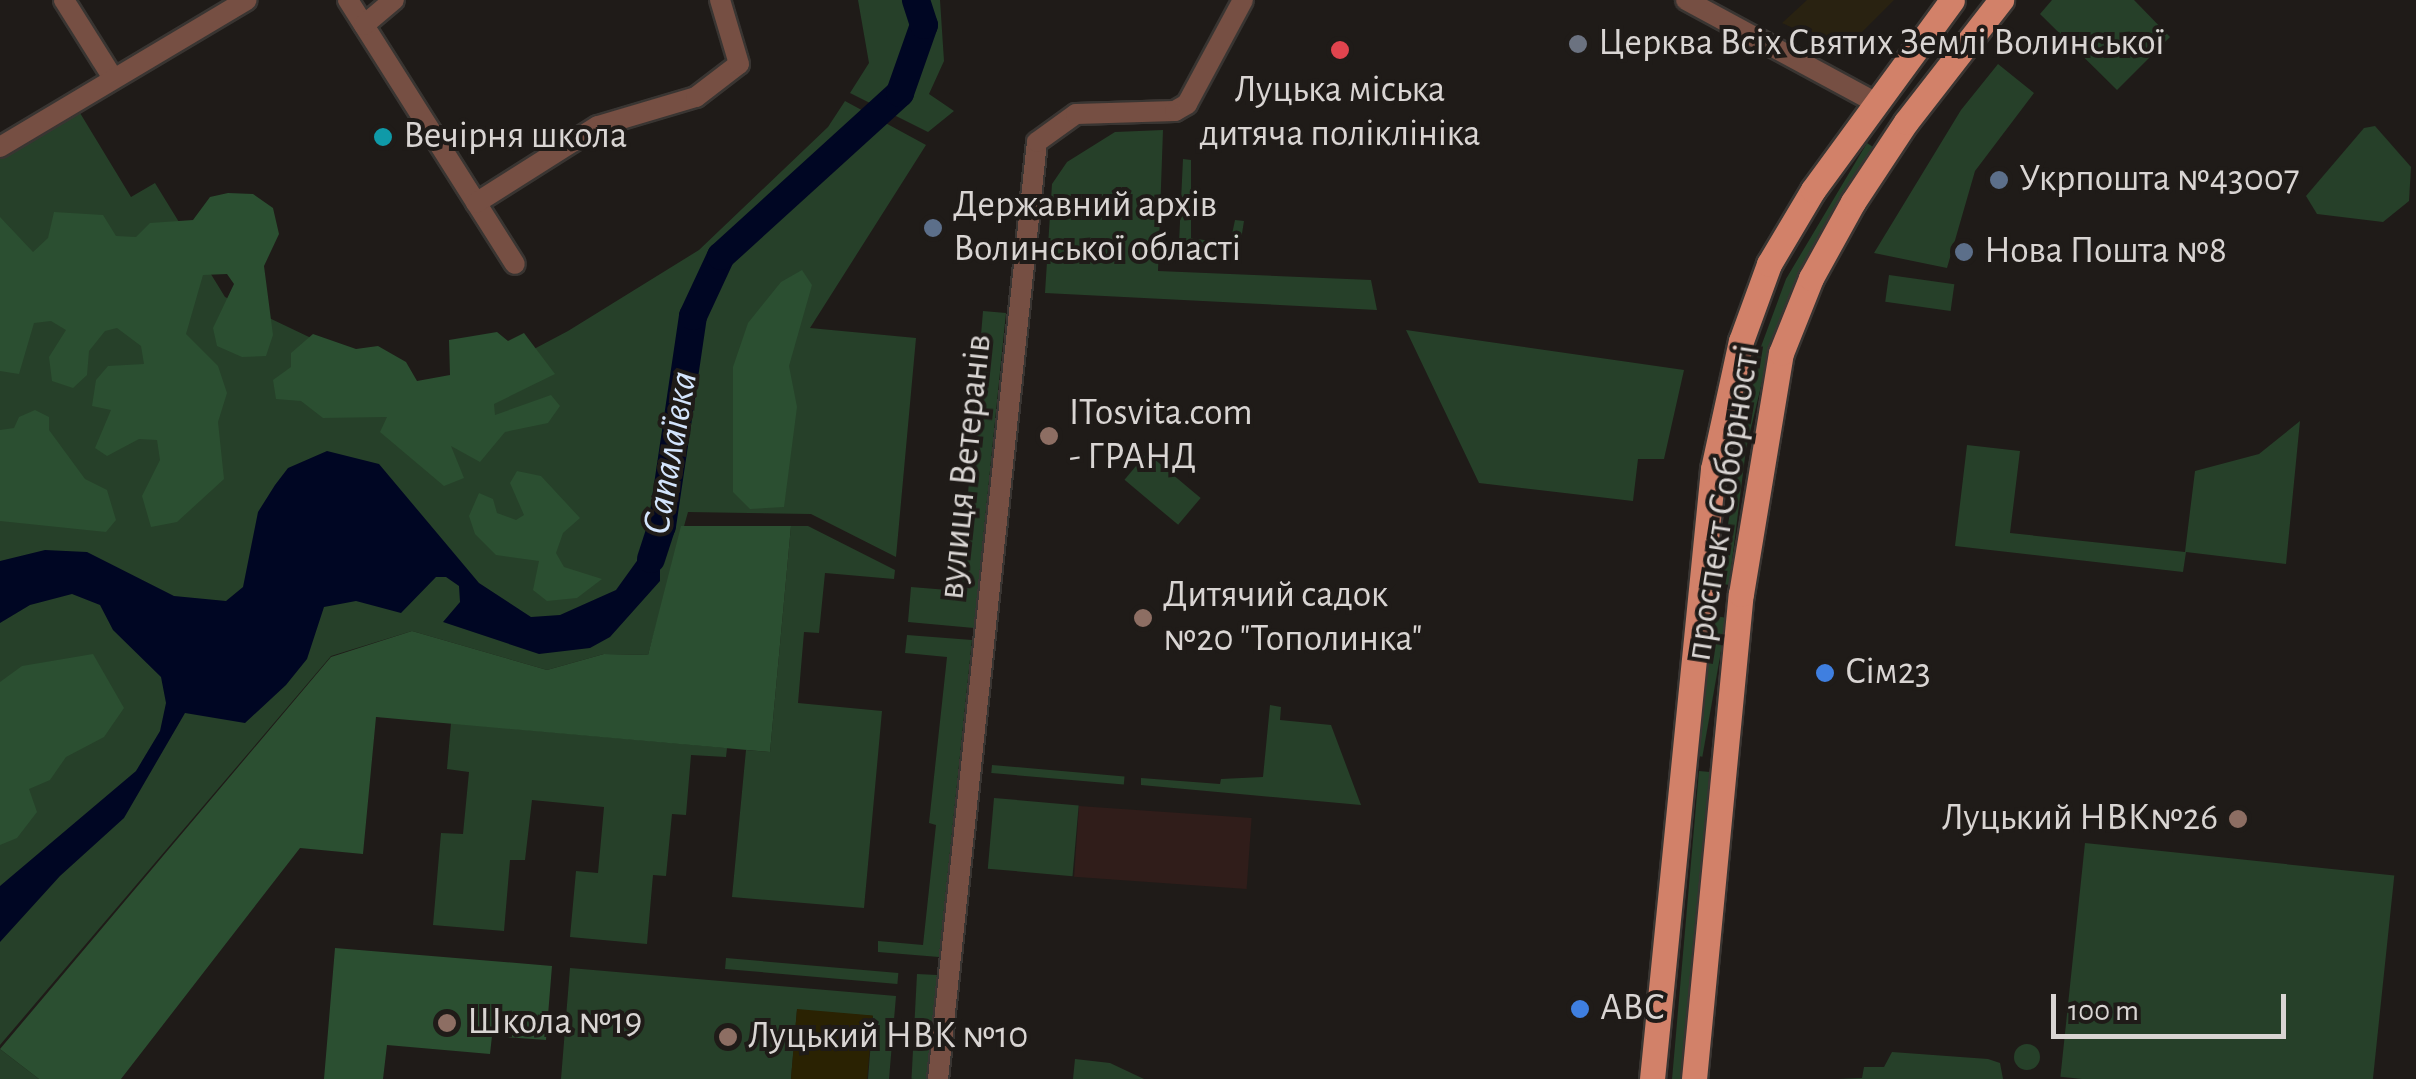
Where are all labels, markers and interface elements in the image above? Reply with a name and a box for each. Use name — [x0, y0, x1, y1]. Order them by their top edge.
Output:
place label: Церква Всіх Святих Землі Волинської — [1598, 21, 2164, 67]
marker: Церква Всіх Святих Землі Волинської — [1567, 33, 1589, 55]
marker: Луцька міська дитяча поліклініка — [1327, 37, 1353, 63]
place label: Луцька міська дитяча поліклініка — [1199, 68, 1481, 157]
place label: Вечірня школа — [403, 114, 627, 160]
marker: Вечірня школа — [372, 126, 394, 148]
place label: Укрпошта №43007 — [2019, 157, 2300, 203]
marker: Укрпошта №43007 — [1988, 169, 2010, 191]
place label: Державний архів Волинської області — [953, 183, 1241, 272]
marker: Державний архів Волинської області — [922, 217, 944, 239]
place label: Нова Пошта №8 — [1984, 229, 2227, 275]
marker: Нова Пошта №8 — [1953, 241, 1975, 263]
street label: вулиця Ветеранів — [929, 332, 1003, 602]
street label: проспект Соборності — [1676, 342, 1772, 664]
water label: Сапалаївка — [632, 368, 708, 538]
place label: ITosvita.com - ГРАНД — [1069, 391, 1253, 480]
marker: ITosvita.com - ГРАНД — [1038, 425, 1060, 447]
place label: Дитячий садок №20 "Тополинка" — [1163, 573, 1422, 662]
marker: Дитячий садок №20 "Тополинка" — [1132, 607, 1154, 629]
place label: Сім23 — [1845, 650, 1931, 696]
marker: Сім23 — [1814, 662, 1836, 684]
place label: Луцький НВК№26 — [1942, 796, 2218, 842]
marker: Луцький НВК№26 — [2227, 808, 2249, 830]
scale bar — [2056, 974, 2291, 1036]
place label: АВС — [1600, 986, 1665, 1032]
text: 100 m — [2068, 996, 2139, 1026]
marker: АВС — [1569, 998, 1591, 1020]
place label: Школа №19 — [467, 1000, 642, 1046]
marker: Школа №19 — [436, 1012, 458, 1034]
place label: Луцький НВК №10 — [748, 1014, 1028, 1060]
marker: Луцький НВК №10 — [717, 1026, 739, 1048]

